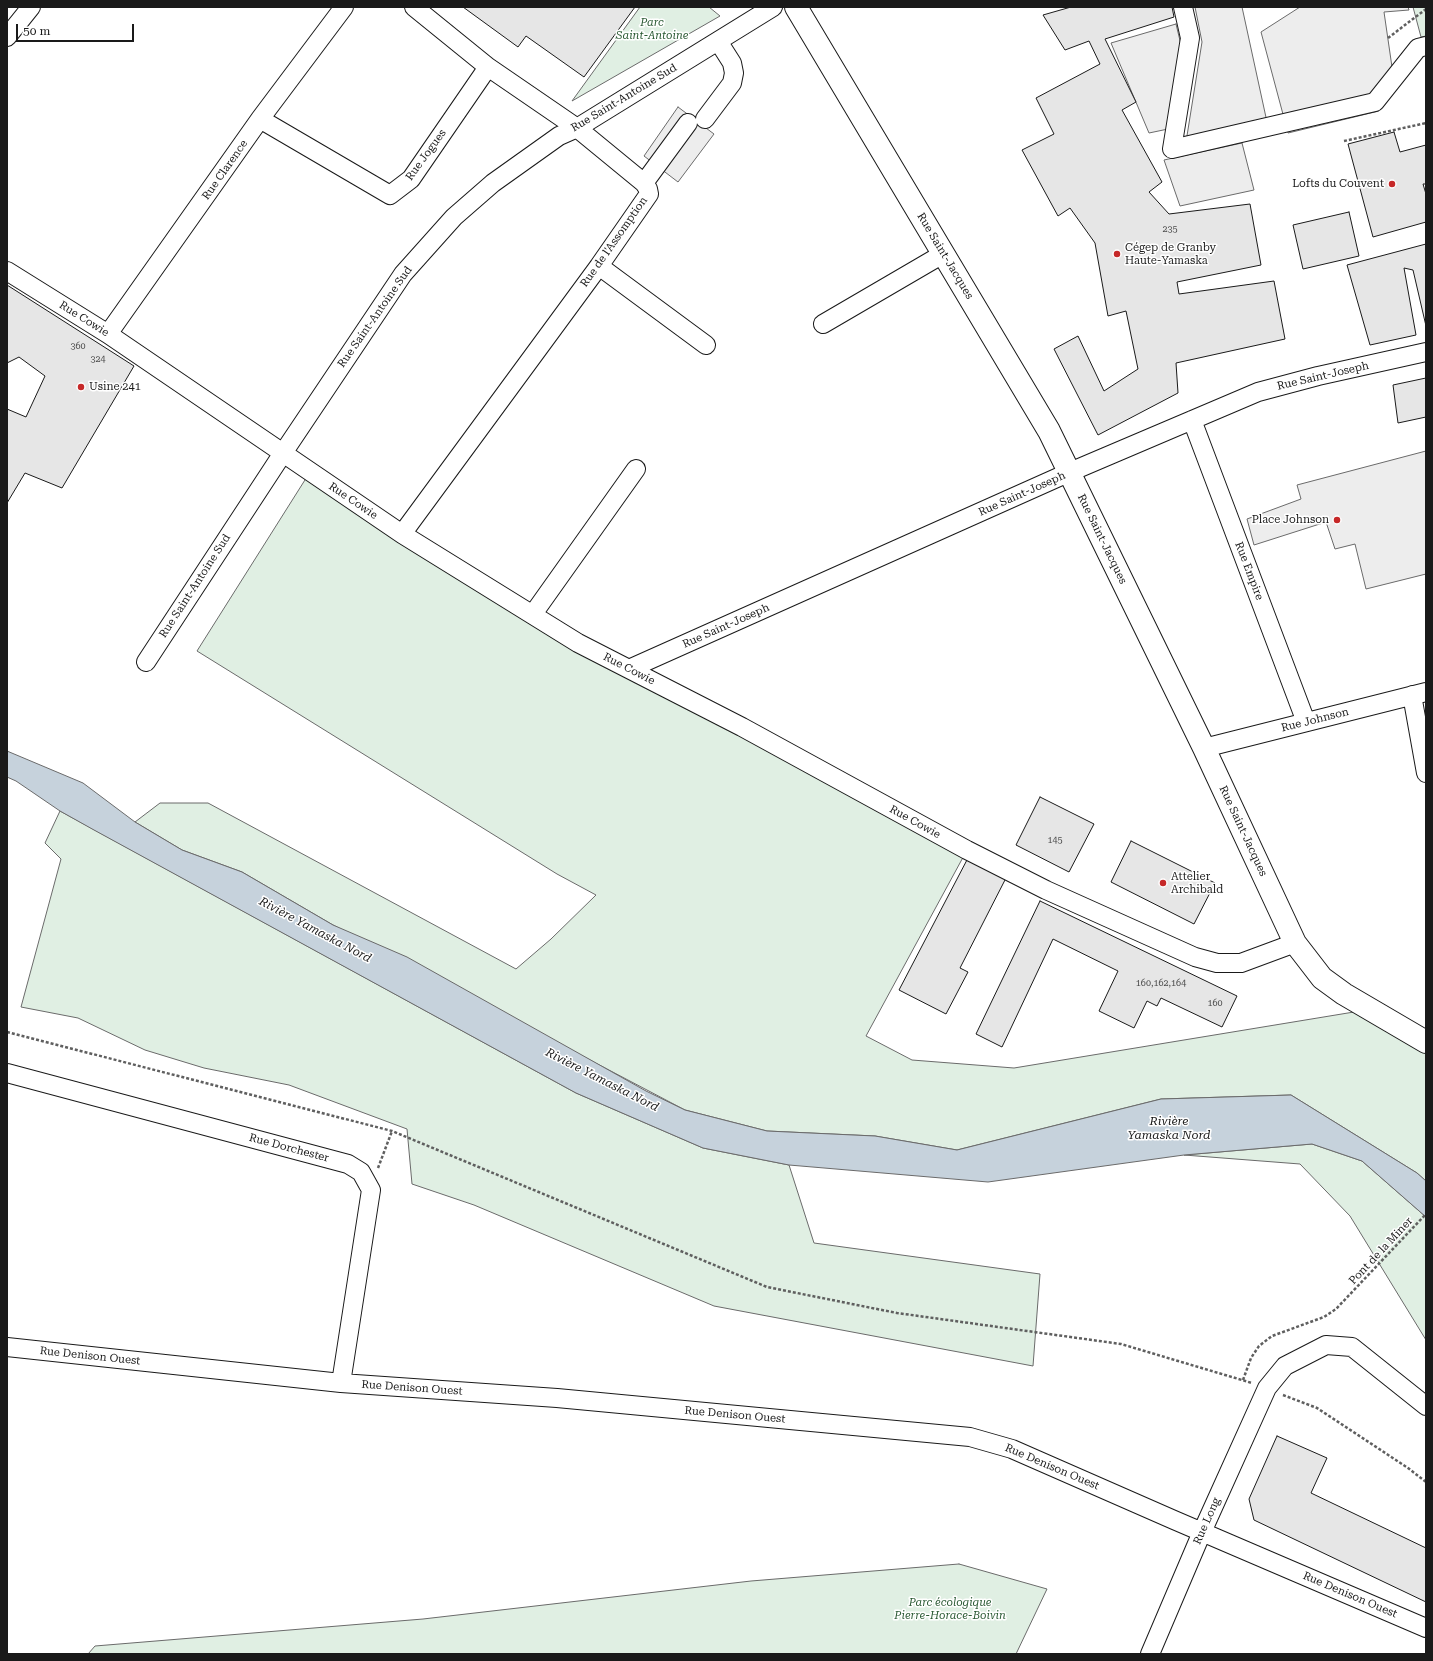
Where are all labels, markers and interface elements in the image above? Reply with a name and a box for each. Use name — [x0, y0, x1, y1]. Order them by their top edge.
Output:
scale bar — [18, 16, 136, 42]
park label: Parc Saint-Antoine — [616, 16, 688, 42]
text: 50 m — [23, 24, 50, 38]
street label: Rue Saint-Antoine Sud — [569, 61, 679, 135]
street label: Rue Jogues — [403, 127, 449, 183]
street label: Rue Clarence — [199, 138, 251, 202]
place label: Lofts du Couvent — [1292, 177, 1384, 191]
marker: Lofts du Couvent — [1387, 179, 1397, 189]
street label: Rue de l'Assomption — [578, 194, 650, 290]
street label: Rue Saint-Jacques — [914, 210, 976, 302]
house number: 235 — [1162, 224, 1178, 234]
place label: Cégep de Granby Haute-Yamaska — [1125, 241, 1216, 267]
marker: Cégep de Granby Haute-Yamaska — [1112, 249, 1122, 259]
street label: Rue Saint-Antoine Sud — [335, 264, 415, 370]
street label: Rue Cowie — [57, 299, 111, 339]
house number: 360 — [70, 341, 86, 351]
house number: 324 — [90, 354, 106, 364]
street label: Rue Saint-Joseph — [1276, 359, 1370, 393]
place label: Usine 241 — [89, 380, 141, 394]
marker: Usine 241 — [76, 382, 86, 392]
street label: Rue Saint-Joseph — [976, 469, 1068, 519]
street label: Rue Cowie — [326, 480, 380, 522]
street label: Rue Saint-Jacques — [1074, 492, 1130, 586]
place label: Place Johnson — [1252, 513, 1329, 527]
marker: Place Johnson — [1332, 515, 1342, 525]
street label: Rue Saint-Antoine Sud — [157, 532, 233, 640]
street label: Rue Empire — [1232, 540, 1266, 602]
street label: Rue Saint-Joseph — [680, 601, 772, 651]
street label: Rue Cowie — [601, 650, 657, 688]
street label: Rue Johnson — [1280, 705, 1350, 735]
street label: Rue Saint-Jacques — [1216, 784, 1270, 878]
street label: Rue Cowie — [887, 803, 943, 841]
house number: 145 — [1047, 835, 1063, 845]
place label: Attelier Archibald — [1171, 870, 1223, 896]
marker: Attelier Archibald — [1158, 878, 1168, 888]
water label: Rivière Yamaska Nord — [256, 894, 374, 966]
house number: 160,162,164 — [1136, 978, 1186, 988]
house number: 160 — [1207, 998, 1223, 1008]
water label: Rivière Yamaska Nord — [543, 1045, 661, 1115]
water label: Rivière Yamaska Nord — [1127, 1114, 1211, 1142]
street label: Rue Dorchester — [248, 1131, 330, 1165]
street label: Pont de la Miner — [1346, 1215, 1416, 1287]
street label: Rue Denison Ouest — [39, 1344, 141, 1368]
street label: Rue Denison Ouest — [361, 1378, 463, 1398]
street label: Rue Denison Ouest — [684, 1404, 786, 1426]
street label: Rue Denison Ouest — [1003, 1441, 1101, 1493]
street label: Rue Long — [1191, 1495, 1223, 1547]
street label: Rue Denison Ouest — [1301, 1569, 1399, 1621]
park label: Parc écologique Pierre-Horace-Boivin — [894, 1596, 1006, 1622]

